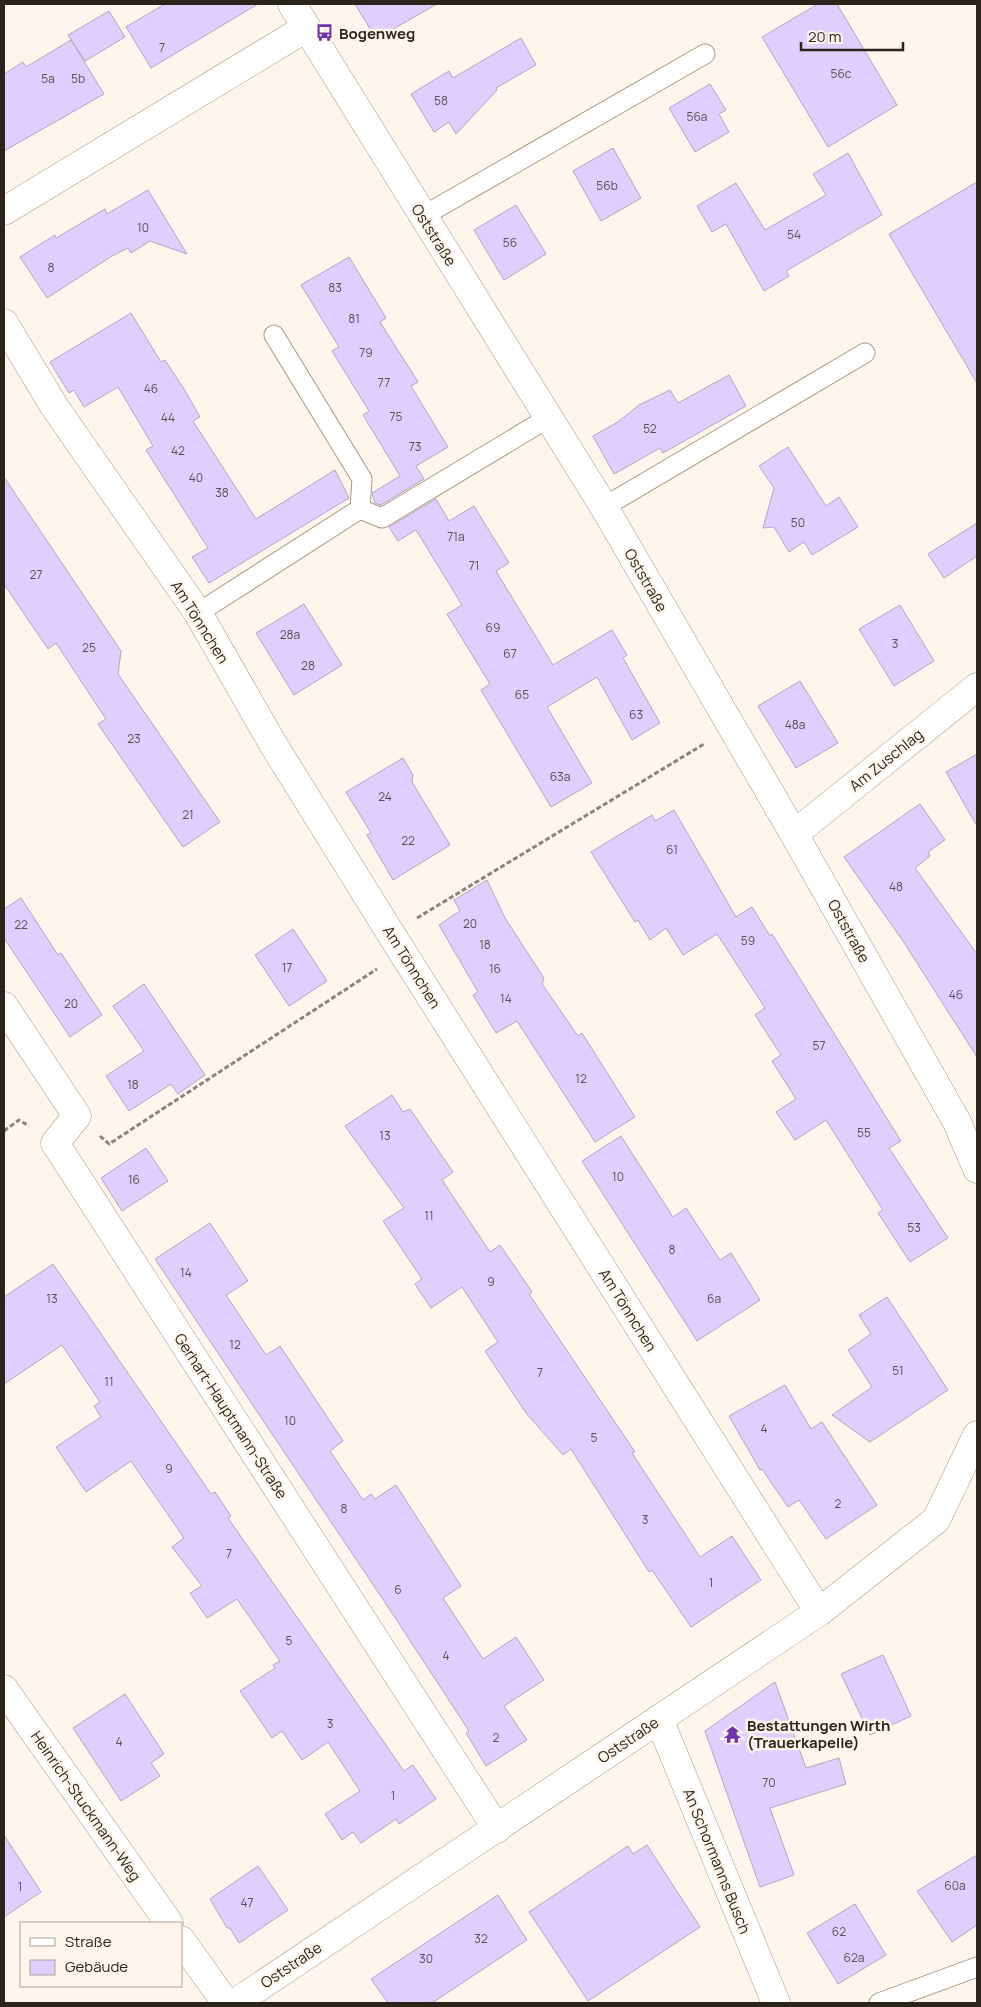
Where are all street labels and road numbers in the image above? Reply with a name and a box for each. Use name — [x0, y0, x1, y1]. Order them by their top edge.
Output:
street label: Oststraße — [407, 200, 462, 270]
street label: Oststraße — [619, 545, 673, 616]
street label: Am Tönnchen — [166, 576, 234, 668]
street label: Am Zuschlag — [845, 724, 927, 796]
street label: Oststraße — [823, 895, 875, 967]
street label: Am Tönnchen — [378, 921, 446, 1013]
street label: Am Tönnchen — [594, 1264, 662, 1356]
street label: Gerhart-Hauptmann-Straße — [169, 1329, 293, 1503]
street label: Oststraße — [593, 1712, 663, 1768]
street label: Heinrich-Stuckmann-Weg — [26, 1727, 146, 1885]
street label: An Schormanns Busch — [678, 1785, 756, 1937]
street label: Oststraße — [256, 1937, 326, 1993]

